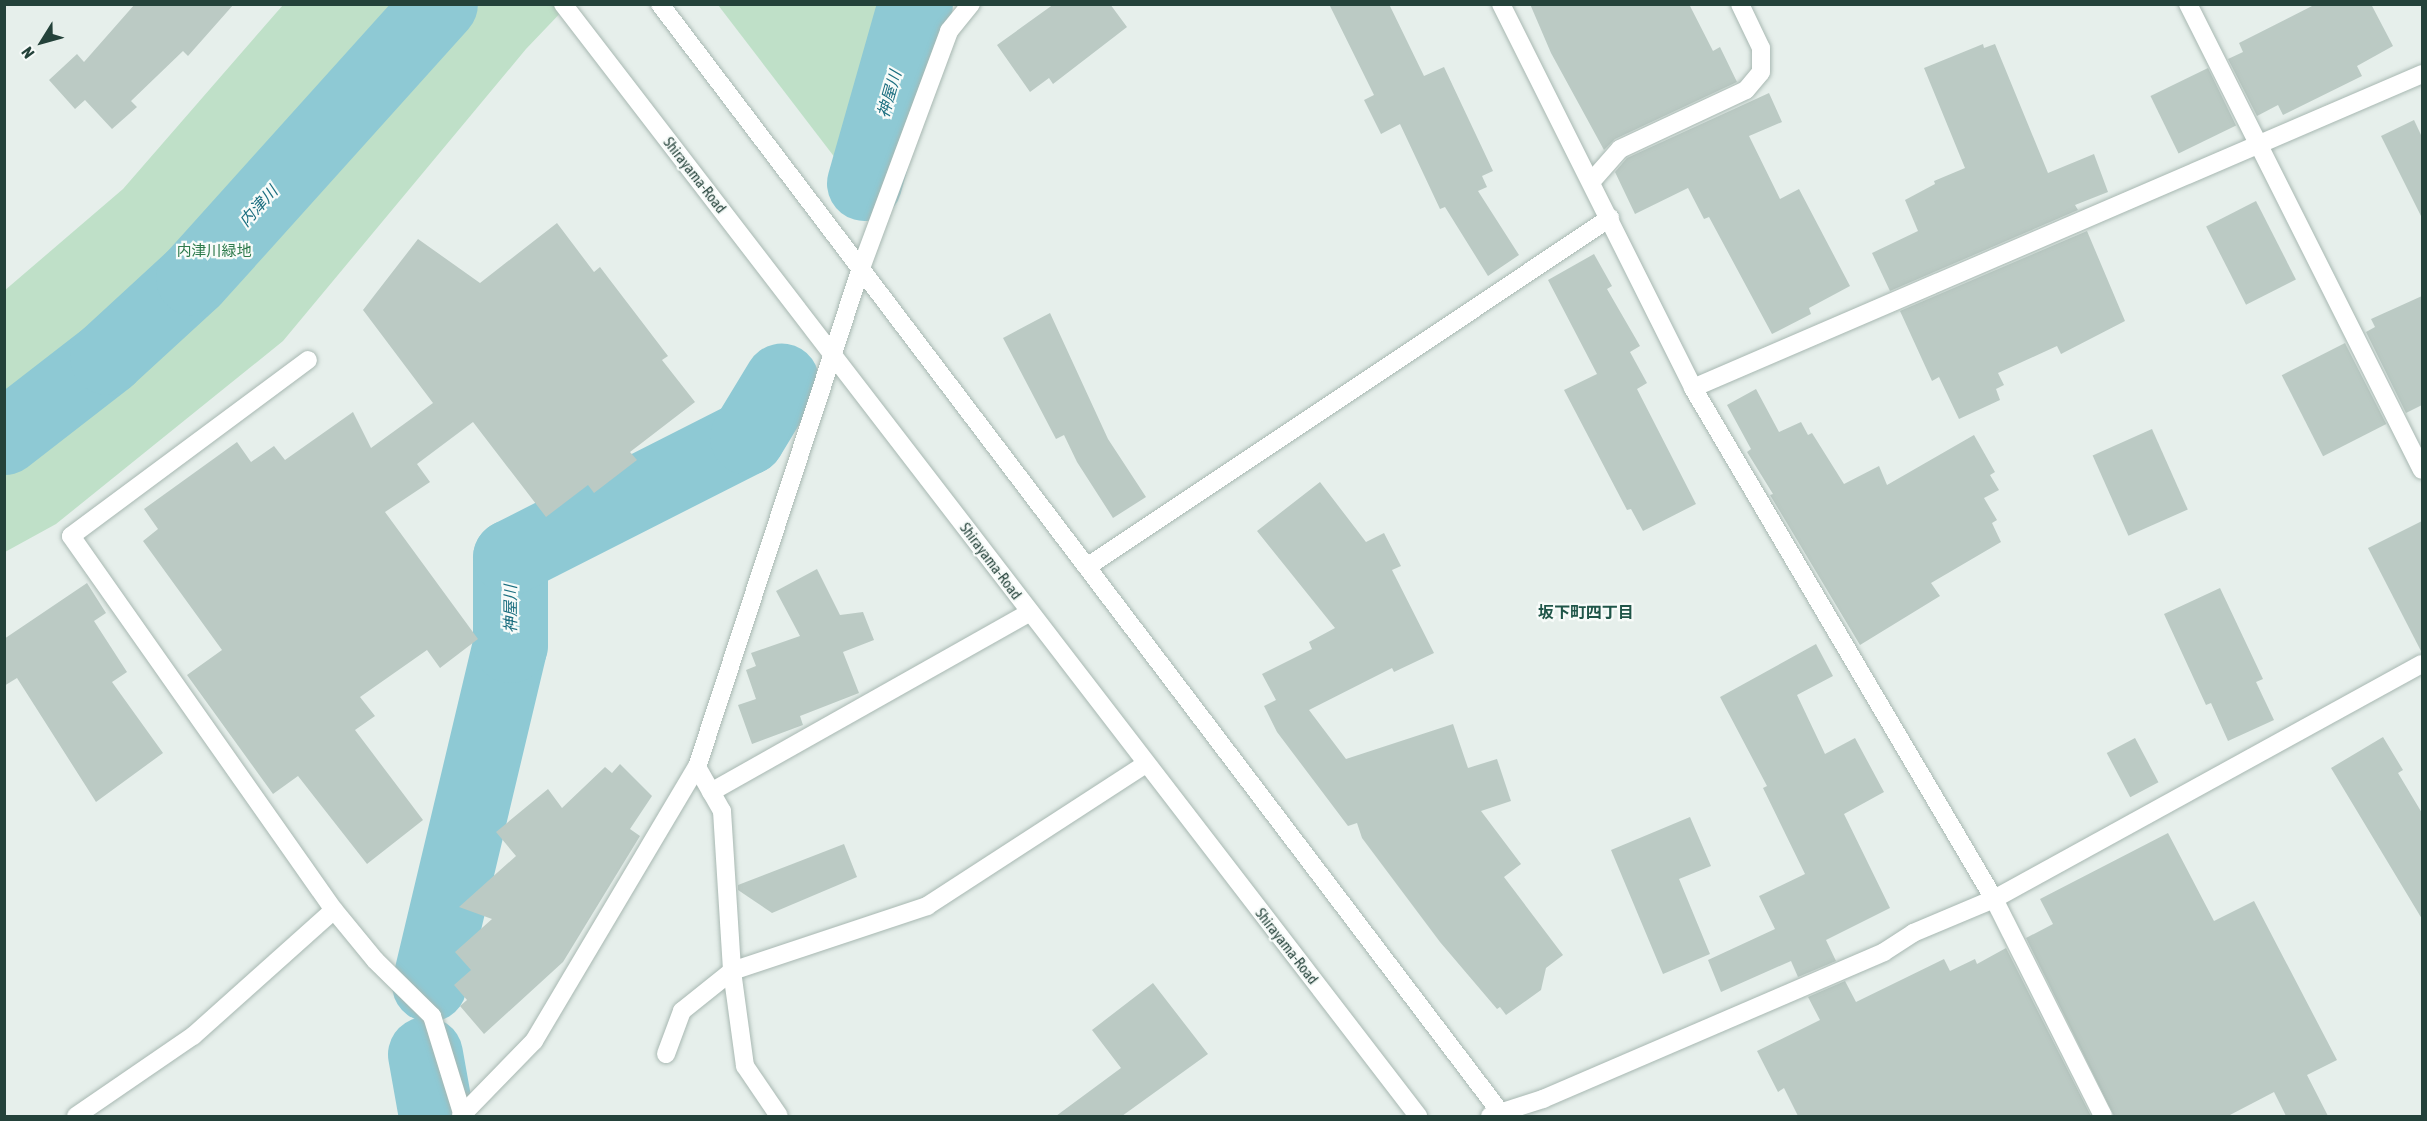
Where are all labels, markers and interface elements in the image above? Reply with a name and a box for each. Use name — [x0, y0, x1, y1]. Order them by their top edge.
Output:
north arrow — [12, 12, 72, 72]
text: N — [18, 44, 38, 62]
water label: 神屋川 — [873, 68, 905, 120]
street label: Shirayama-Road — [660, 133, 730, 217]
water label: 内津川 — [235, 182, 281, 230]
park label: 内津川緑地 — [177, 242, 251, 260]
street label: Shirayama-Road — [956, 519, 1026, 603]
water label: 神屋川 — [500, 585, 520, 633]
district label: 坂下町四丁目 — [1538, 602, 1634, 622]
street label: Shirayama-Road — [1252, 904, 1322, 988]

